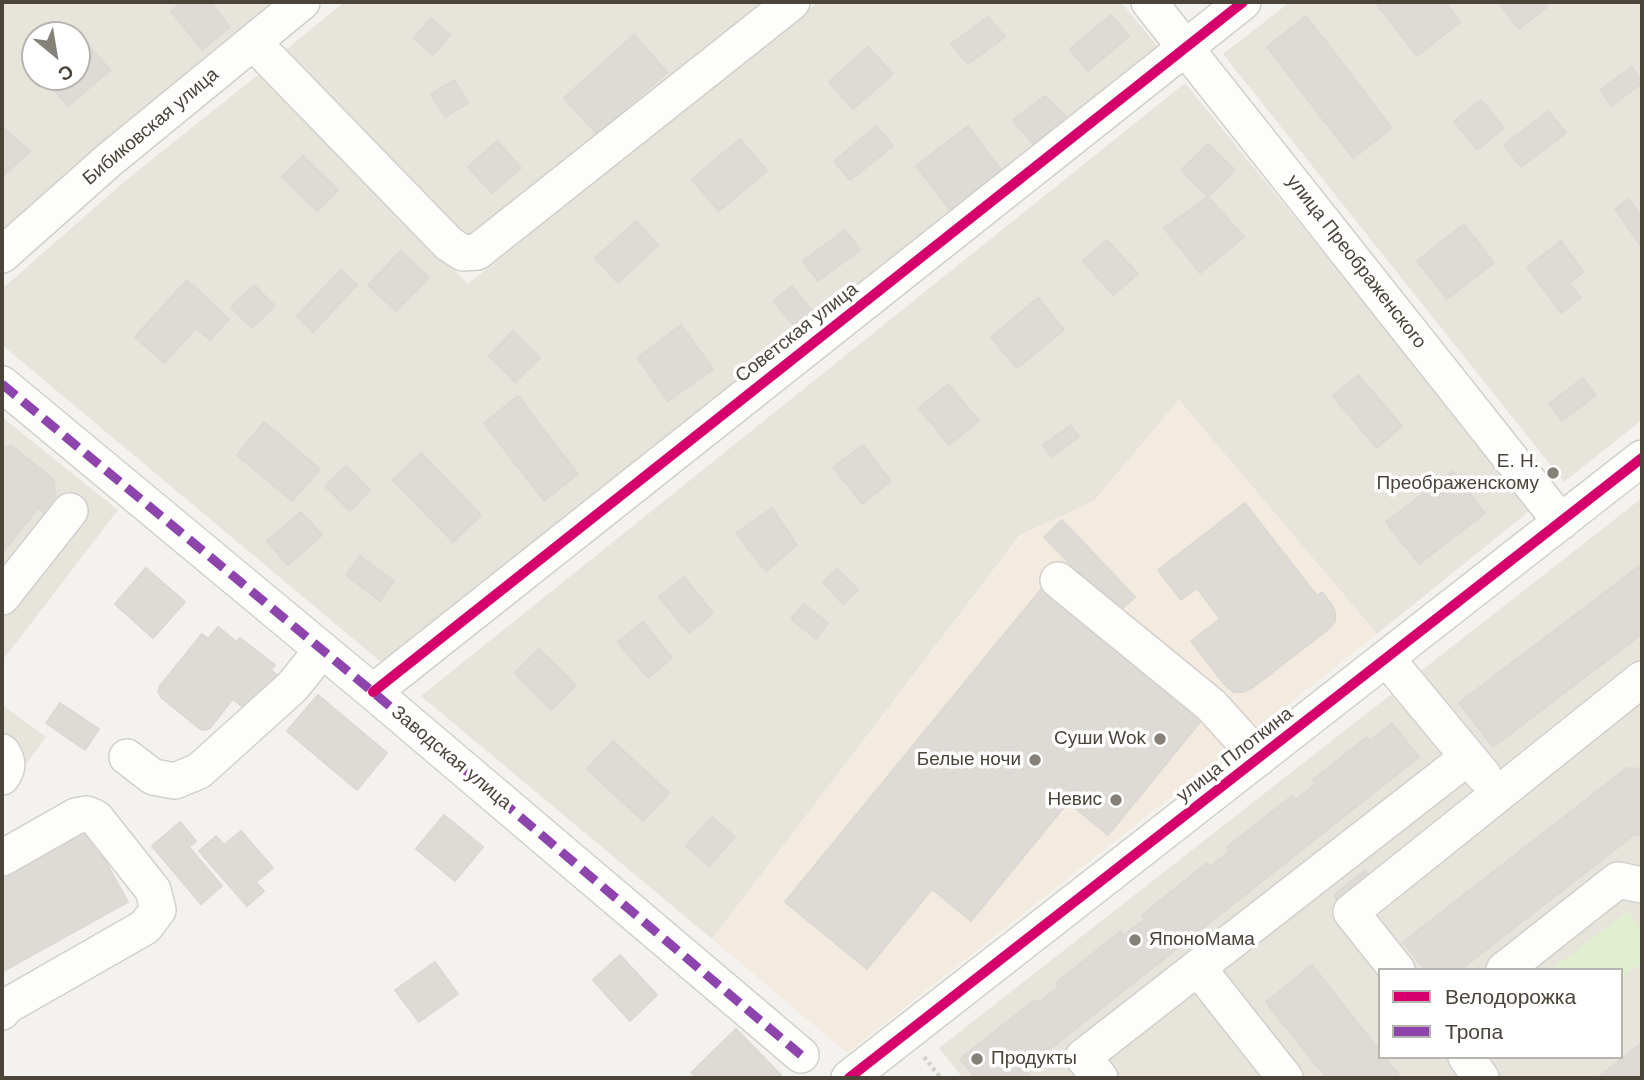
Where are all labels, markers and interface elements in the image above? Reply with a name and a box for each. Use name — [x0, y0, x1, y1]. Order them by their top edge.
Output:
north arrow — [21, 21, 91, 91]
text: С — [55, 60, 77, 85]
street label: Бибиковская улица — [79, 64, 223, 190]
street label: улица Преображенского — [1281, 171, 1431, 353]
street label: Советская улица — [731, 278, 863, 388]
place label: Е. Н. Преображенскому — [1376, 451, 1539, 495]
marker: Е. Н. Преображенскому — [1545, 465, 1561, 481]
street label: Заводская улица — [386, 701, 516, 815]
street label: улица Плоткина — [1172, 703, 1298, 807]
place label: Суши Wok — [1054, 728, 1146, 750]
marker: Суши Wok — [1152, 731, 1168, 747]
place label: Белые ночи — [917, 749, 1021, 771]
marker: Белые ночи — [1027, 752, 1043, 768]
place label: Невис — [1048, 789, 1102, 811]
marker: Невис — [1108, 792, 1124, 808]
place label: ЯпоноМама — [1149, 929, 1255, 951]
marker: ЯпоноМама — [1127, 932, 1143, 948]
legend — [1378, 968, 1623, 1059]
text: Велодорожка — [1445, 985, 1576, 1008]
text: Тропа — [1445, 1020, 1503, 1043]
place label: Продукты — [991, 1048, 1077, 1070]
marker: Продукты — [969, 1051, 985, 1067]

